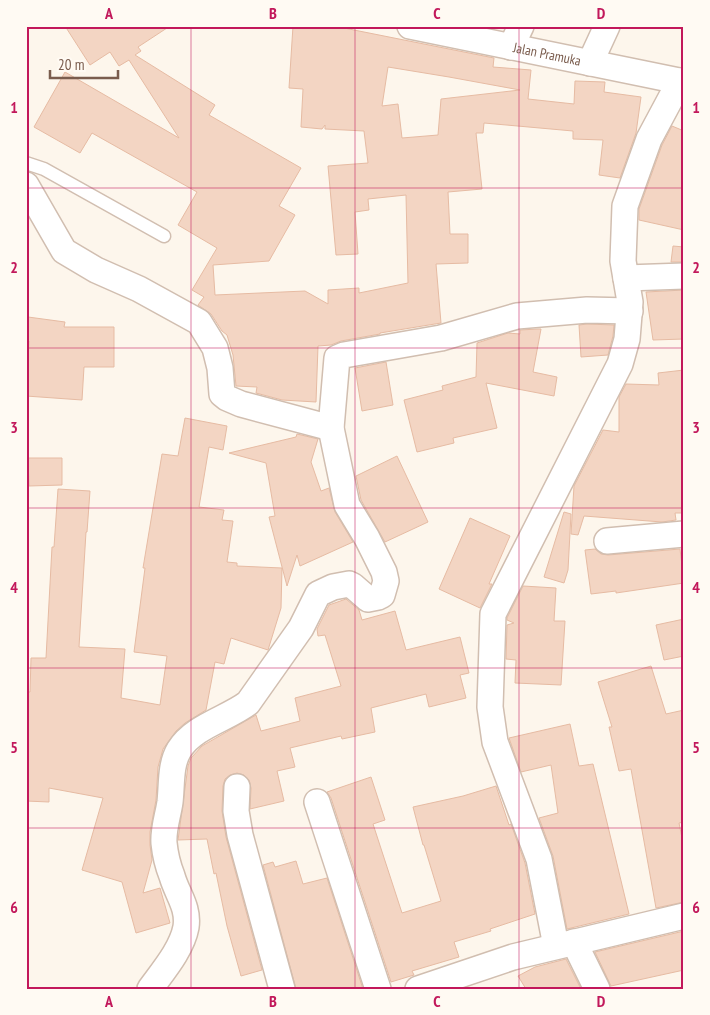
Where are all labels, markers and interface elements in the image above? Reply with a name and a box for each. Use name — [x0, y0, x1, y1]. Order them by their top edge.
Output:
text: A — [104, 3, 114, 23]
text: B — [269, 3, 277, 23]
text: C — [433, 3, 441, 23]
text: D — [597, 3, 606, 23]
street label: Jalan Pramuka — [511, 38, 583, 70]
scale bar — [50, 48, 118, 80]
text: 20 m — [58, 55, 84, 74]
text: 1 — [10, 97, 18, 117]
text: 1 — [692, 97, 700, 117]
text: 2 — [10, 257, 18, 277]
text: 2 — [692, 257, 700, 277]
text: 3 — [10, 417, 18, 437]
text: 3 — [692, 417, 700, 437]
text: 4 — [10, 577, 18, 597]
text: 4 — [692, 577, 700, 597]
text: 5 — [10, 737, 18, 757]
text: 5 — [692, 737, 700, 757]
text: 6 — [10, 897, 18, 917]
text: 6 — [692, 897, 700, 917]
text: A — [104, 991, 114, 1011]
text: B — [269, 991, 277, 1011]
text: C — [433, 991, 441, 1011]
text: D — [597, 991, 606, 1011]

